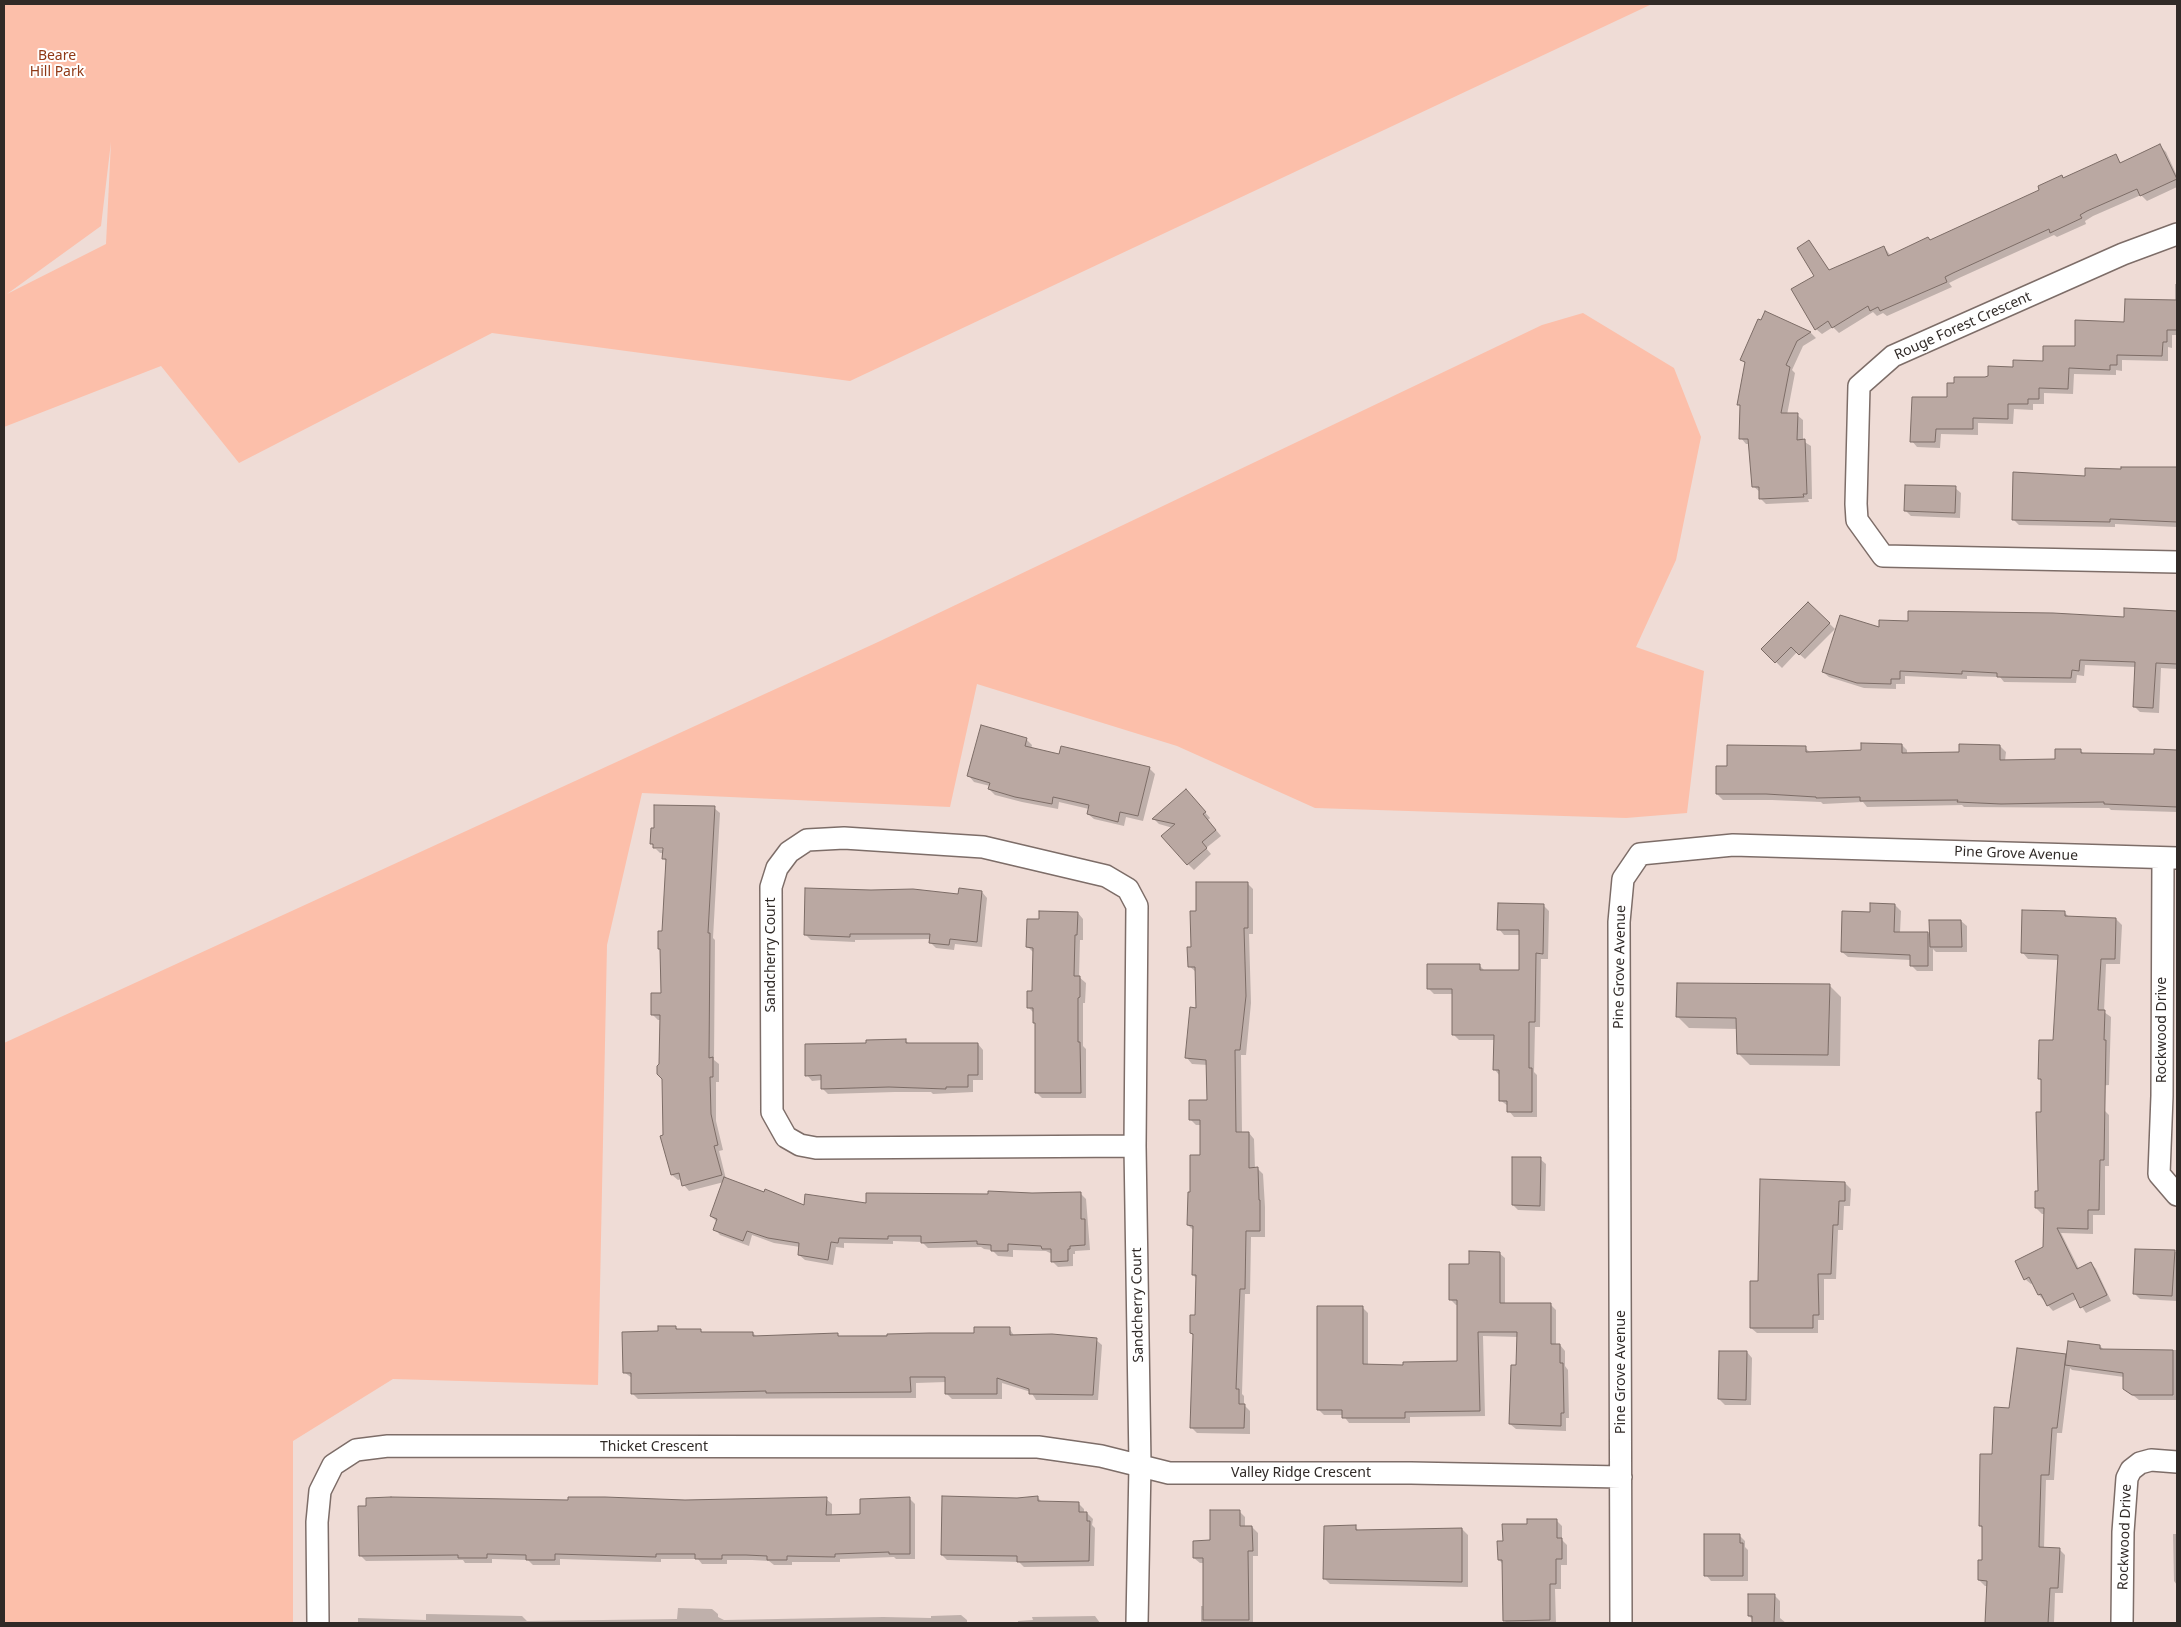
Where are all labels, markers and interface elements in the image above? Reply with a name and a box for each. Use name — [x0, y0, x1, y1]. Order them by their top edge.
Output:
park label: Beare Hill Park — [30, 48, 84, 80]
street label: Rouge Forest Crescent — [1892, 288, 2034, 364]
street label: Pine Grove Avenue — [1954, 843, 2078, 865]
street label: Sandcherry Court — [763, 897, 779, 1013]
street label: Pine Grove Avenue — [1611, 905, 1629, 1029]
street label: Rockwood Drive — [2154, 977, 2170, 1083]
street label: Sandcherry Court — [1129, 1247, 1147, 1363]
street label: Pine Grove Avenue — [1613, 1310, 1629, 1434]
street label: Thicket Crescent — [600, 1439, 708, 1455]
street label: Valley Ridge Crescent — [1231, 1465, 1371, 1481]
street label: Rockwood Drive — [2115, 1484, 2135, 1590]

